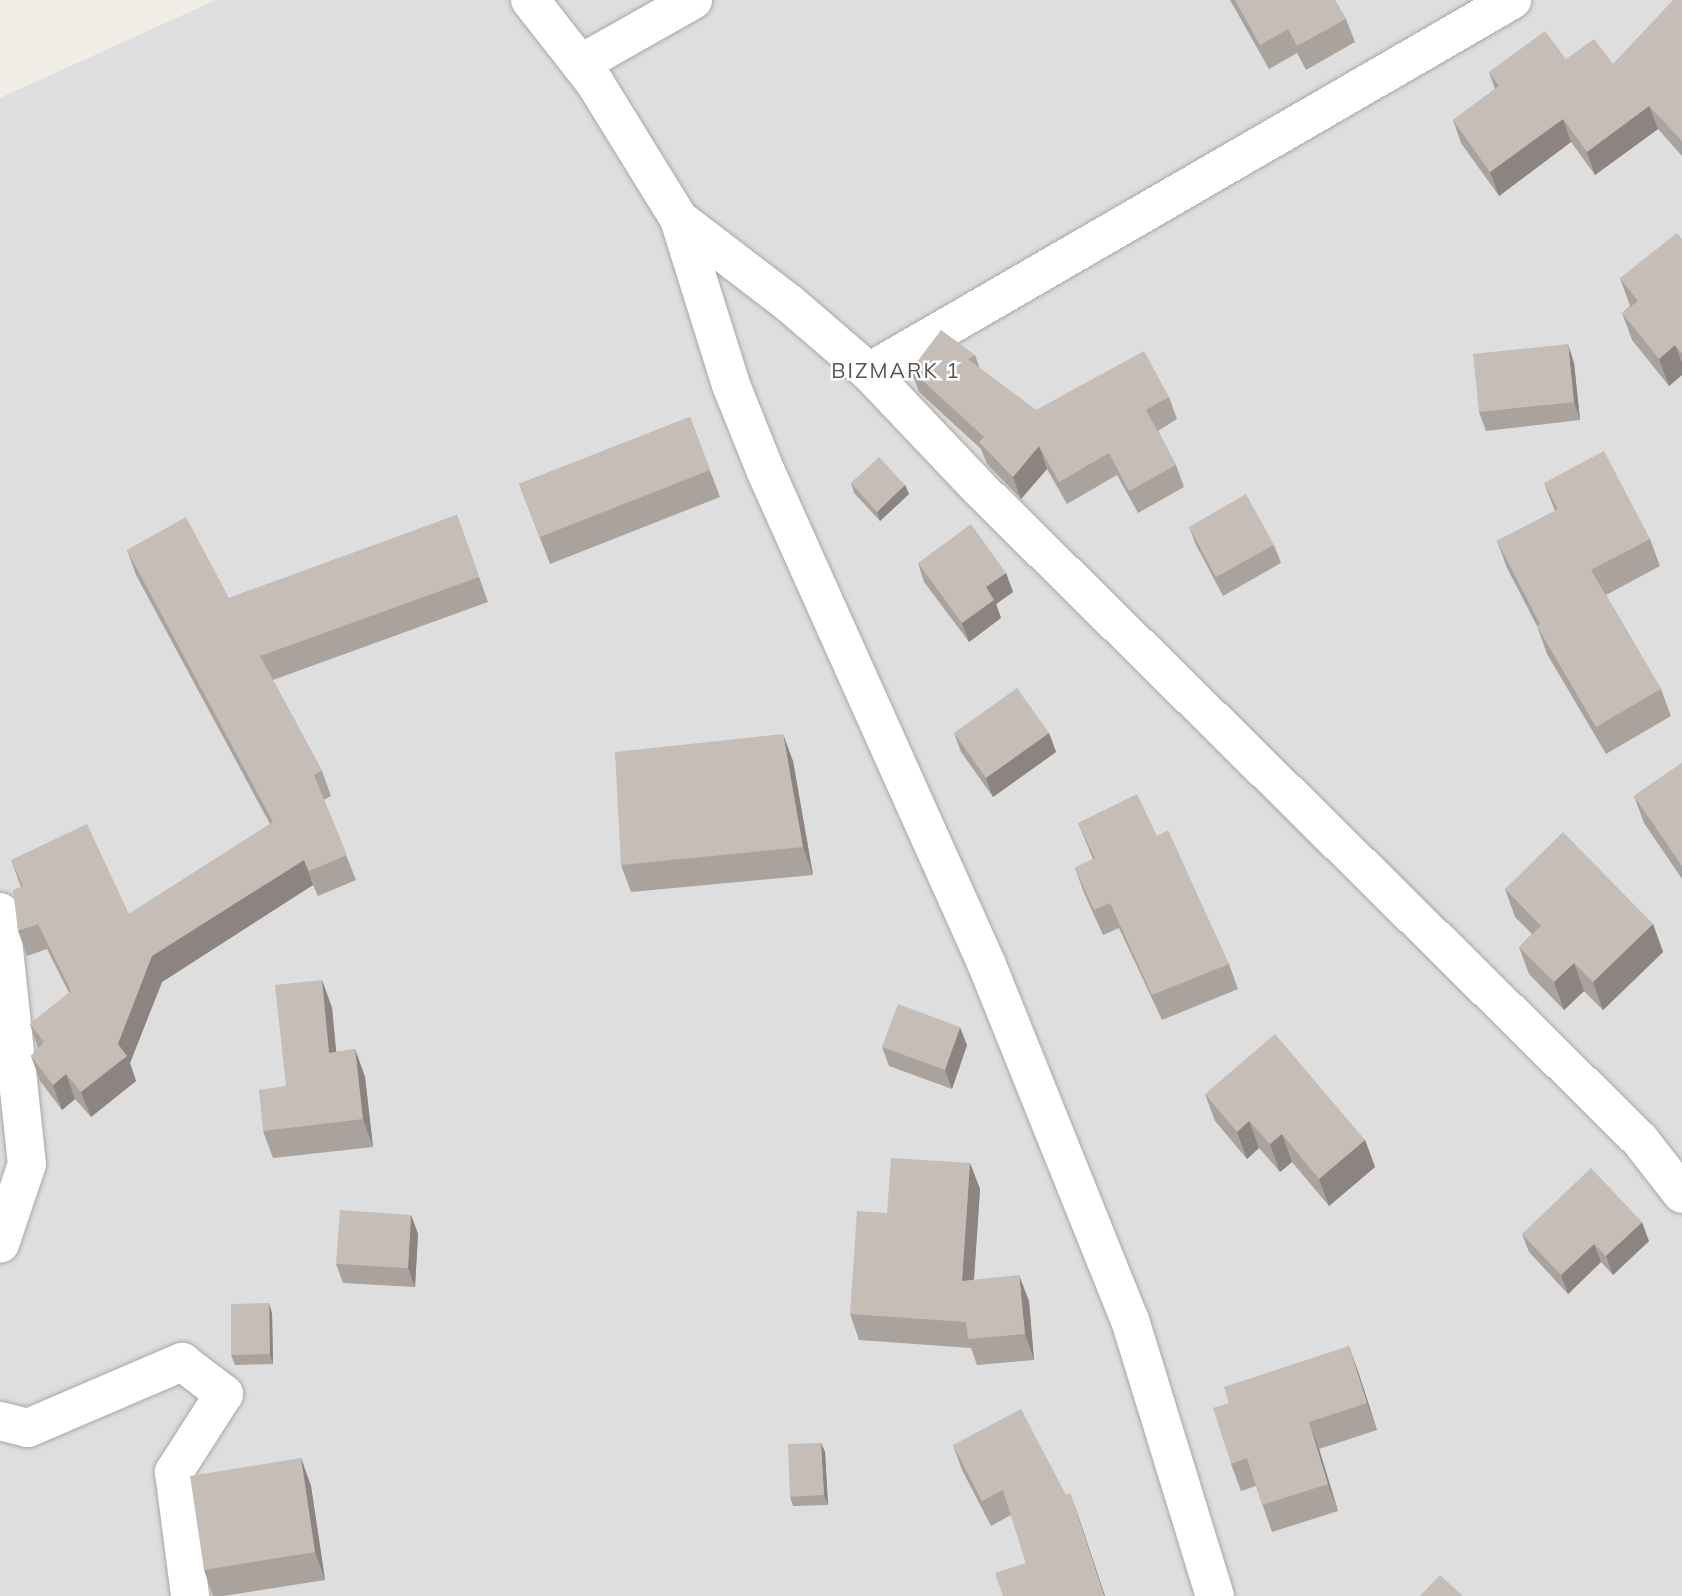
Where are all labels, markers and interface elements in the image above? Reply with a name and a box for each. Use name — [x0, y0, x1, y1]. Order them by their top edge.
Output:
district label: BIZMARK 1 — [832, 357, 960, 383]

